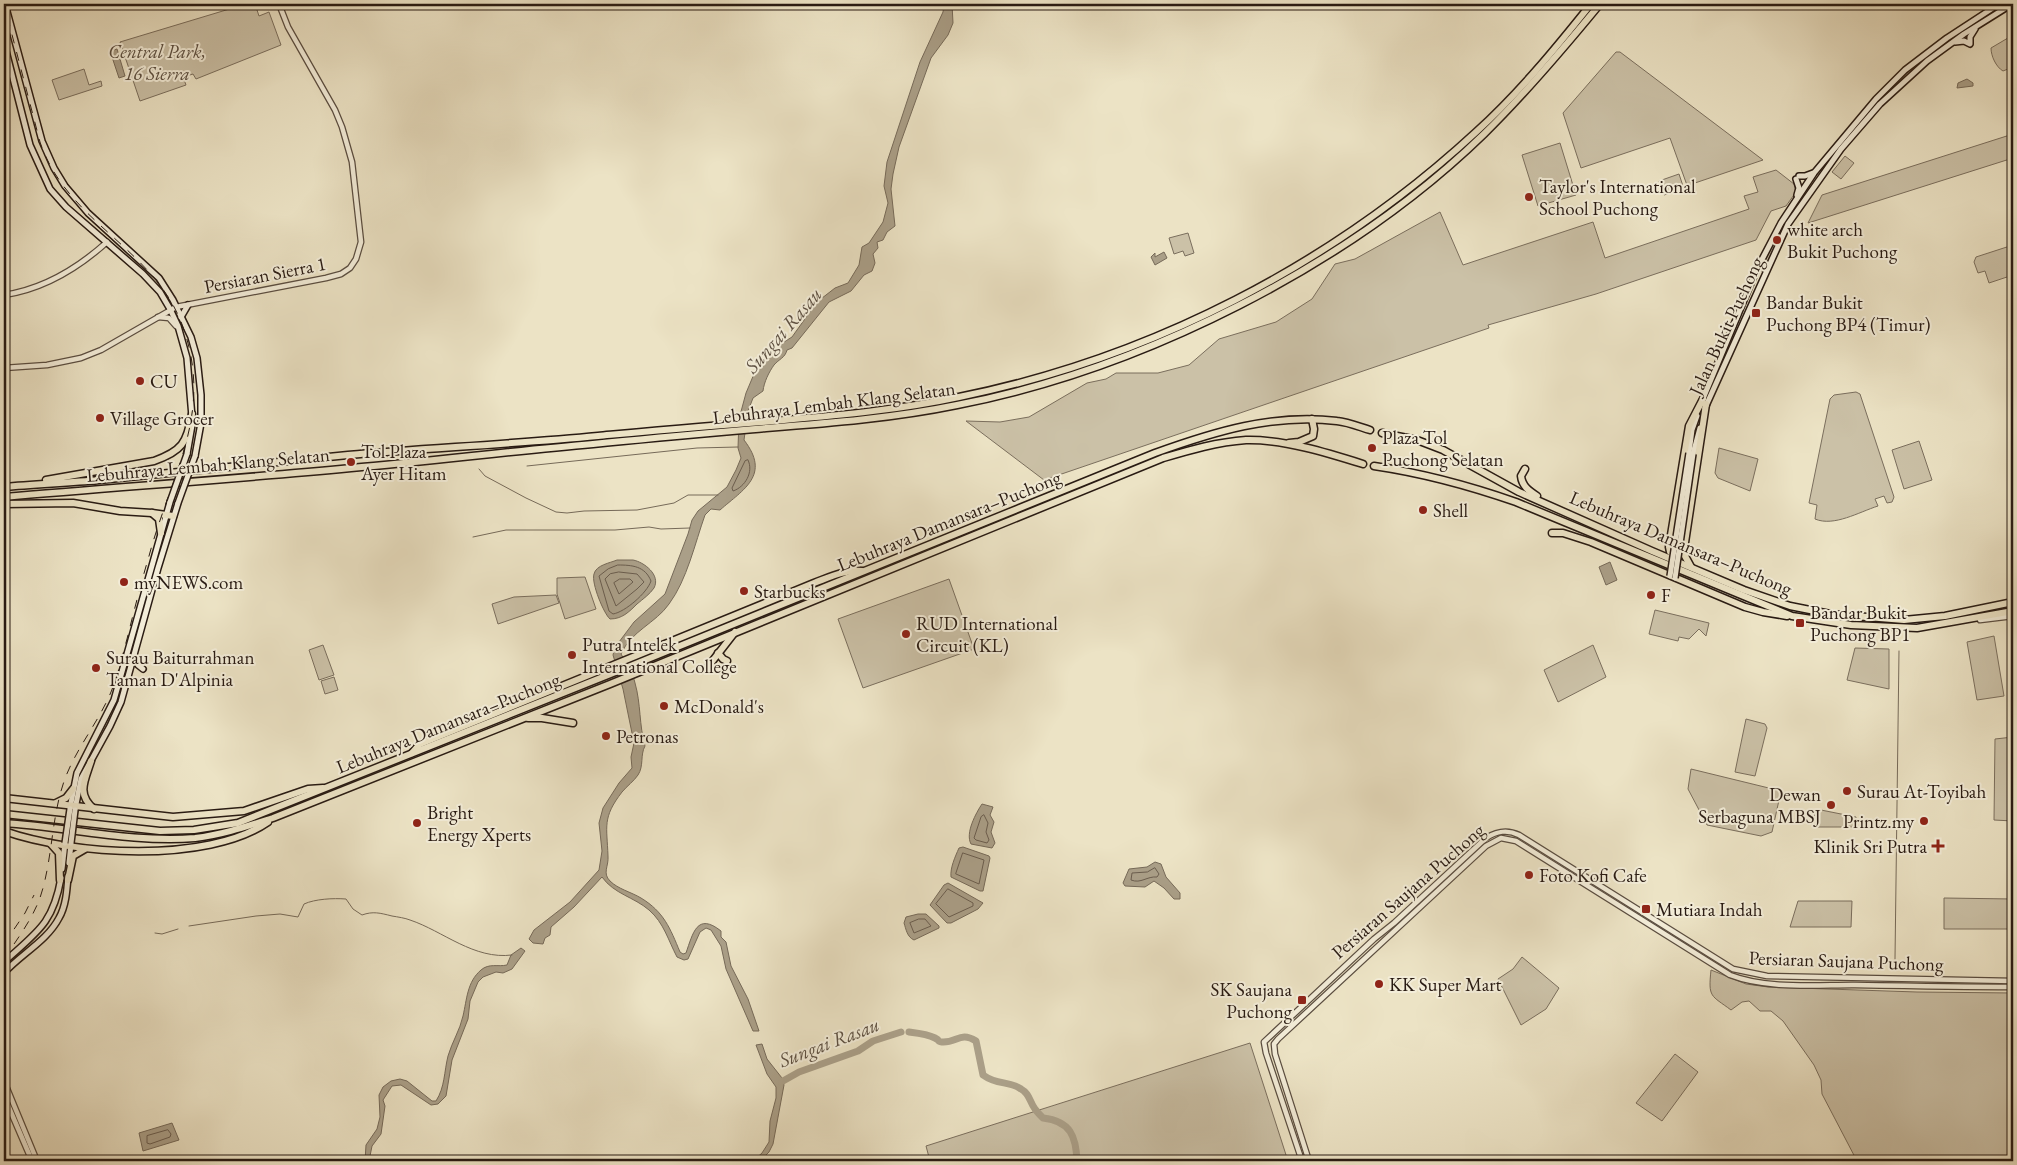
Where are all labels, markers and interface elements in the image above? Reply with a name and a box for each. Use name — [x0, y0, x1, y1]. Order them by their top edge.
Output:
park label: Central Park, 16 Sierra — [108, 39, 206, 86]
place label: Taylor's International School Puchong — [1539, 174, 1696, 221]
marker: Taylor's International School Puchong — [1523, 191, 1535, 203]
place label: white arch Bukit Puchong — [1787, 217, 1898, 264]
marker: white arch Bukit Puchong — [1771, 234, 1783, 246]
street label: Persiaran Sierra 1 — [202, 251, 328, 299]
street label: Jalan Bukit Puchong — [1682, 252, 1769, 401]
water label: Sungai Rasau — [738, 282, 828, 379]
place label: Bandar Bukit Puchong BP4 (Timur) — [1766, 290, 1931, 337]
marker: Bandar Bukit Puchong BP4 (Timur) — [1750, 307, 1762, 319]
place label: CU — [150, 369, 178, 394]
marker: CU — [134, 375, 146, 387]
street label: Lebuhraya Lembah Klang Selatan — [711, 376, 957, 430]
place label: Village Grocer — [110, 406, 215, 431]
marker: Village Grocer — [94, 412, 106, 424]
place label: Plaza Tol Puchong Selatan — [1382, 425, 1504, 472]
place label: Tol Plaza Ayer Hitam — [360, 439, 447, 486]
street label: Lebuhraya Lembah Klang Selatan — [85, 442, 331, 488]
marker: Plaza Tol Puchong Selatan — [1366, 442, 1378, 454]
marker: Tol Plaza Ayer Hitam — [345, 456, 357, 468]
street label: Lebuhraya Damansara–Puchong — [833, 464, 1065, 577]
street label: Lebuhraya Damansara–Puchong — [1566, 485, 1797, 602]
place label: Shell — [1433, 498, 1469, 523]
marker: Shell — [1417, 504, 1429, 516]
place label: myNEWS.com — [134, 570, 243, 595]
marker: myNEWS.com — [118, 576, 130, 588]
place label: Starbucks — [754, 579, 825, 604]
place label: F — [1661, 583, 1671, 608]
marker: Starbucks — [738, 585, 750, 597]
marker: F — [1645, 589, 1657, 601]
place label: Bandar Bukit Puchong BP1 — [1810, 600, 1910, 647]
place label: RUD International Circuit (KL) — [916, 611, 1058, 658]
marker: Bandar Bukit Puchong BP1 — [1794, 617, 1806, 629]
marker: RUD International Circuit (KL) — [900, 628, 912, 640]
place label: Putra Intelek International College — [582, 632, 737, 679]
place label: Surau Baiturrahman Taman D'Alpinia — [106, 645, 254, 692]
marker: Putra Intelek International College — [566, 649, 578, 661]
marker: Surau Baiturrahman Taman D'Alpinia — [90, 662, 102, 674]
street label: Lebuhraya Damansara–Puchong — [332, 666, 564, 779]
place label: McDonald's — [674, 694, 764, 719]
marker: McDonald's — [658, 700, 670, 712]
place label: Petronas — [616, 724, 678, 749]
marker: Petronas — [600, 730, 612, 742]
place label: Surau At-Toyibah — [1857, 779, 1986, 804]
place label: Dewan Serbaguna MBSJ — [1698, 782, 1821, 829]
marker: Surau At-Toyibah — [1841, 785, 1853, 797]
marker: Dewan Serbaguna MBSJ — [1825, 799, 1837, 811]
place label: Bright Energy Xperts — [427, 800, 531, 847]
place label: Printz.my — [1843, 809, 1915, 834]
marker: Printz.my — [1918, 815, 1930, 827]
marker: Bright Energy Xperts — [411, 817, 423, 829]
street label: Persiaran Saujana Puchong — [1326, 817, 1490, 964]
place label: Klinik Sri Putra — [1813, 834, 1927, 859]
marker: Klinik Sri Putra — [1931, 839, 1945, 853]
place label: Foto Kofi Cafe — [1539, 863, 1647, 888]
marker: Foto Kofi Cafe — [1523, 869, 1535, 881]
place label: Mutiara Indah — [1656, 897, 1763, 922]
marker: Mutiara Indah — [1640, 903, 1652, 915]
street label: Persiaran Saujana Puchong — [1748, 945, 1945, 977]
place label: KK Super Mart — [1389, 972, 1502, 997]
place label: SK Saujana Puchong — [1211, 977, 1293, 1024]
marker: KK Super Mart — [1373, 978, 1385, 990]
marker: SK Saujana Puchong — [1296, 994, 1308, 1006]
water label: Sungai Rasau — [774, 1011, 883, 1073]

